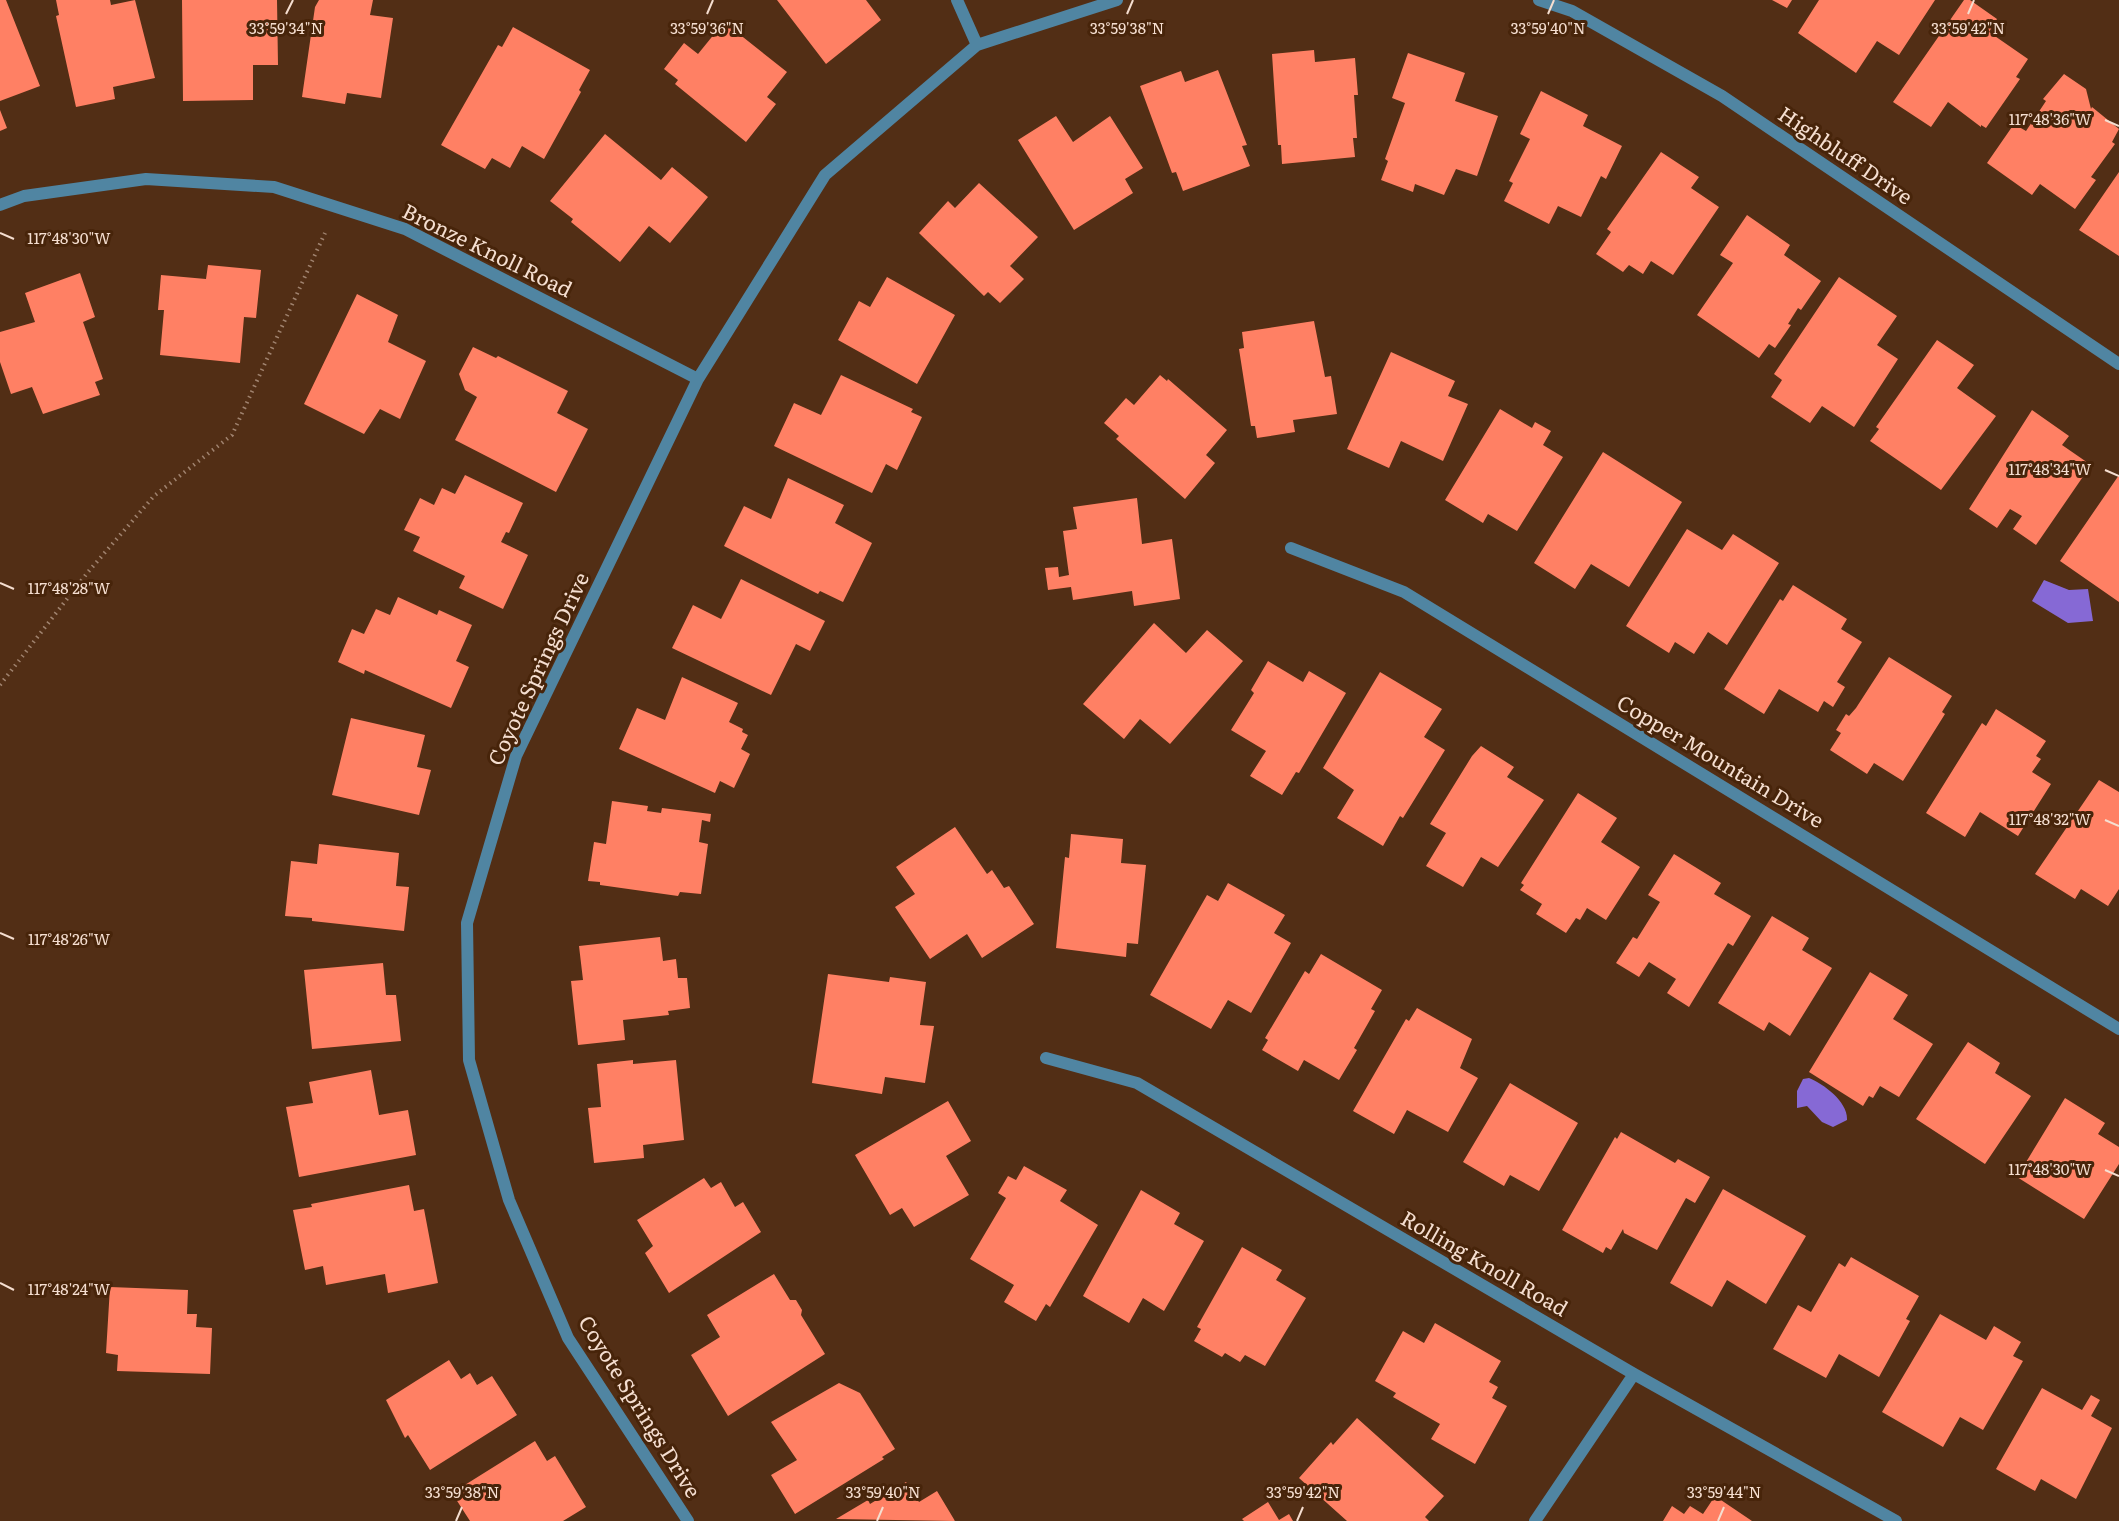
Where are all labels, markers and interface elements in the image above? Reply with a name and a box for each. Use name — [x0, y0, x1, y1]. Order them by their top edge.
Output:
text: 33°59'34"N — [249, 16, 323, 39]
text: 33°59'36"N — [670, 16, 744, 39]
text: 33°59'38"N — [1090, 16, 1164, 39]
text: 33°59'40"N — [1511, 16, 1586, 39]
text: 33°59'42"N — [1931, 16, 2005, 39]
street label: Highbluff Drive — [1773, 97, 1920, 211]
text: 117°48'36"W — [2009, 107, 2092, 130]
street label: Bronze Knoll Road — [398, 194, 578, 303]
text: 117°48'30"W — [27, 226, 111, 249]
text: 117°48'34"W — [2009, 457, 2092, 480]
street label: Coyote Springs Drive — [478, 566, 595, 770]
text: 117°48'28"W — [28, 576, 111, 599]
street label: Copper Mountain Drive — [1612, 686, 1831, 834]
text: 117°48'32"W — [2009, 807, 2092, 830]
text: 117°48'26"W — [28, 927, 111, 950]
text: 117°48'30"W — [2008, 1157, 2092, 1180]
street label: Rolling Knoll Road — [1396, 1201, 1575, 1322]
text: 117°48'24"W — [28, 1277, 111, 1300]
street label: Coyote Springs Drive — [572, 1308, 710, 1503]
text: 33°59'38"N — [425, 1480, 499, 1503]
text: 33°59'40"N — [846, 1480, 921, 1503]
text: 33°59'42"N — [1266, 1480, 1340, 1503]
text: 33°59'44"N — [1687, 1480, 1761, 1503]

